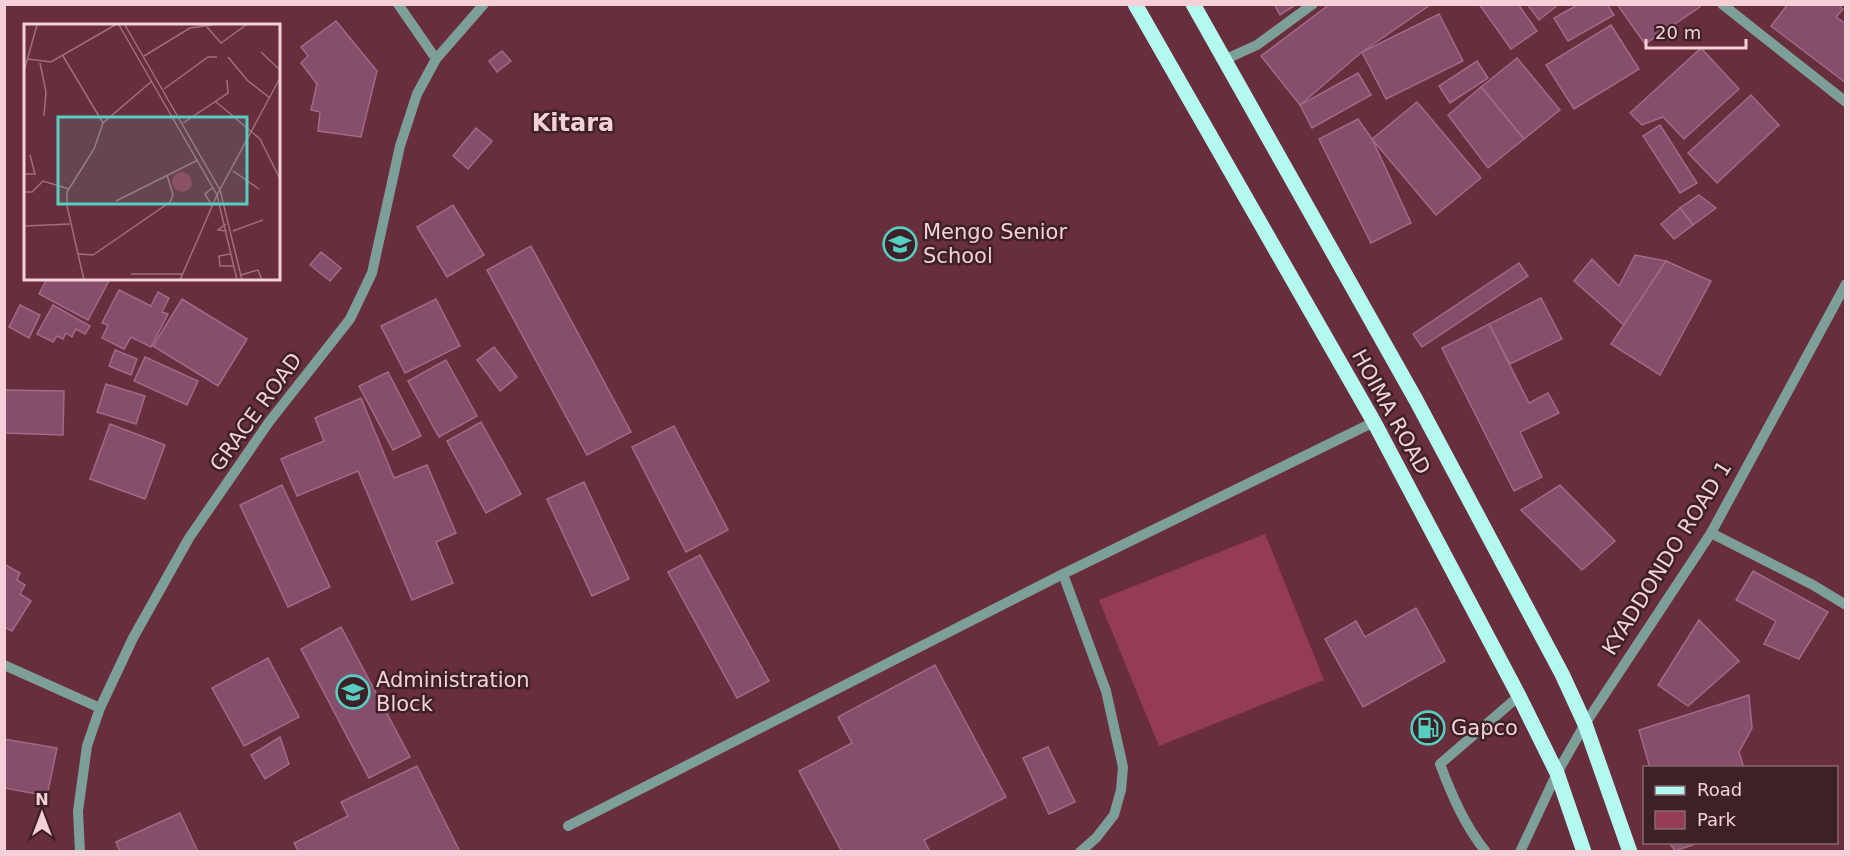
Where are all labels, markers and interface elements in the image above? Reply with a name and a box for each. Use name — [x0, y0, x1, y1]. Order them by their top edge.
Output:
scale bar — [1646, 12, 1746, 50]
text: 20 m — [1655, 22, 1701, 43]
inset map — [24, 24, 280, 280]
district label: Kitara — [532, 109, 614, 137]
place label: Mengo Senior School — [923, 220, 1067, 268]
school or university icon: Mengo Senior School — [882, 226, 918, 262]
street label: HOIMA ROAD — [1347, 345, 1435, 479]
street label: GRACE ROAD — [205, 348, 307, 476]
street label: KYADDONDO ROAD 1 — [1598, 457, 1736, 659]
place label: Administration Block — [376, 668, 530, 716]
school or university icon: Administration Block — [335, 674, 371, 710]
fuel station icon: Gapco — [1410, 710, 1446, 746]
place label: Gapco — [1451, 716, 1518, 740]
legend — [1643, 766, 1838, 844]
text: Road — [1697, 779, 1742, 800]
north arrow — [12, 784, 72, 844]
text: N — [35, 790, 49, 809]
text: Park — [1697, 809, 1736, 830]

